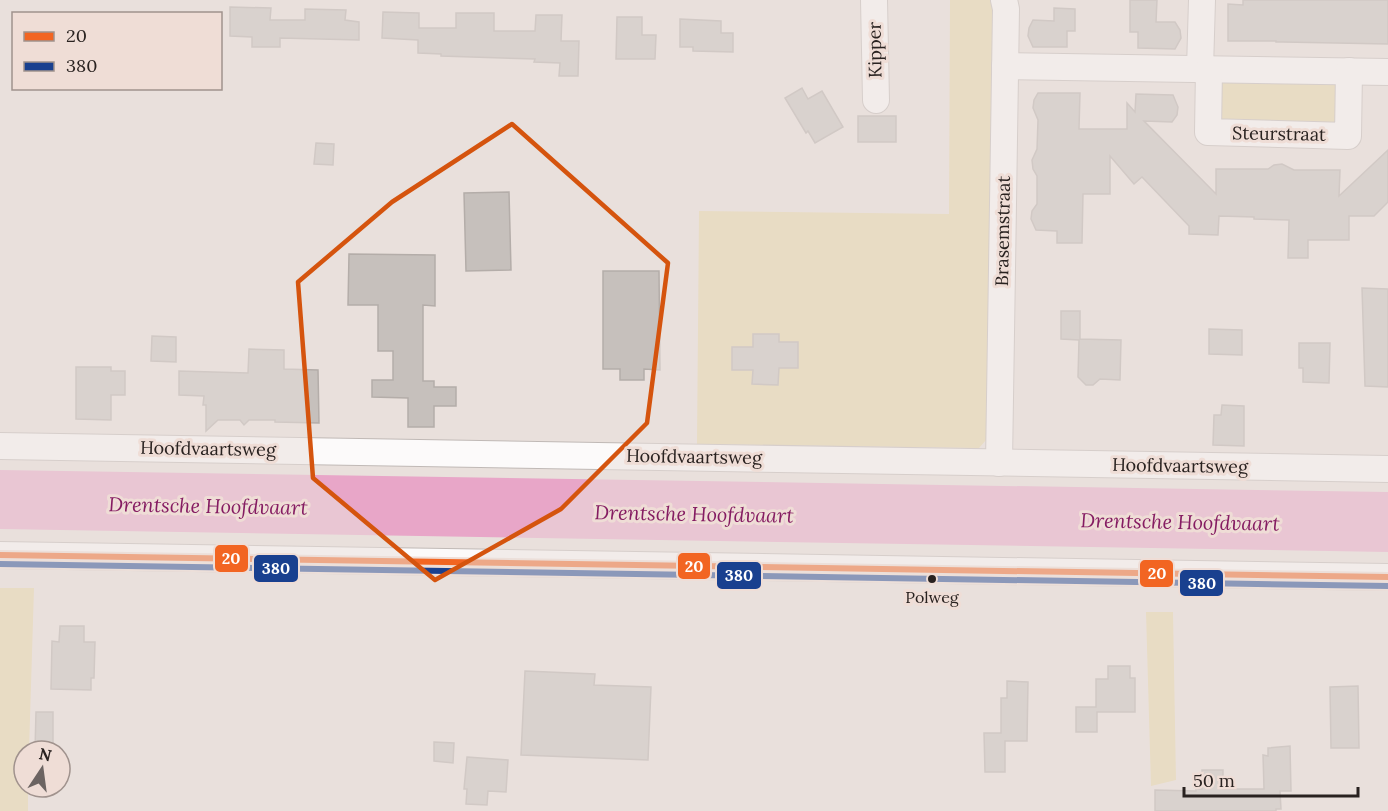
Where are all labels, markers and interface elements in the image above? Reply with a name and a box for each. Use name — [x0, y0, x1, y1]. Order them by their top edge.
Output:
legend — [12, 12, 222, 90]
street label: Kipper — [863, 21, 886, 78]
text: 20 — [66, 24, 87, 47]
text: 380 — [66, 54, 97, 77]
street label: Steurstraat — [1232, 121, 1326, 146]
street label: Brasemstraat — [990, 175, 1015, 286]
street label: Hoofdvaartsweg — [140, 436, 277, 461]
street label: Hoofdvaartsweg — [626, 444, 763, 469]
street label: Hoofdvaartsweg — [1112, 453, 1249, 478]
water label: Drentsche Hoofdvaart — [108, 491, 309, 520]
water label: Drentsche Hoofdvaart — [594, 499, 795, 528]
water label: Drentsche Hoofdvaart — [1080, 507, 1281, 536]
line badge: 20 — [214, 544, 249, 573]
text: 20 — [222, 548, 240, 568]
line badge: 20 — [677, 552, 711, 580]
line badge: 380 — [253, 554, 299, 583]
text: 20 — [685, 556, 703, 576]
text: 380 — [262, 558, 290, 578]
line badge: 20 — [1139, 559, 1174, 588]
line badge: 380 — [716, 561, 762, 590]
text: 20 — [1148, 563, 1166, 583]
text: 380 — [725, 565, 753, 585]
line badge: 380 — [1179, 569, 1224, 597]
marker: Polweg — [926, 573, 938, 585]
text: 380 — [1188, 573, 1216, 593]
place label: Polweg — [905, 587, 960, 607]
north arrow — [12, 739, 72, 799]
text: N — [37, 743, 54, 766]
scale bar — [1184, 760, 1358, 798]
text: 50 m — [1193, 769, 1235, 792]

